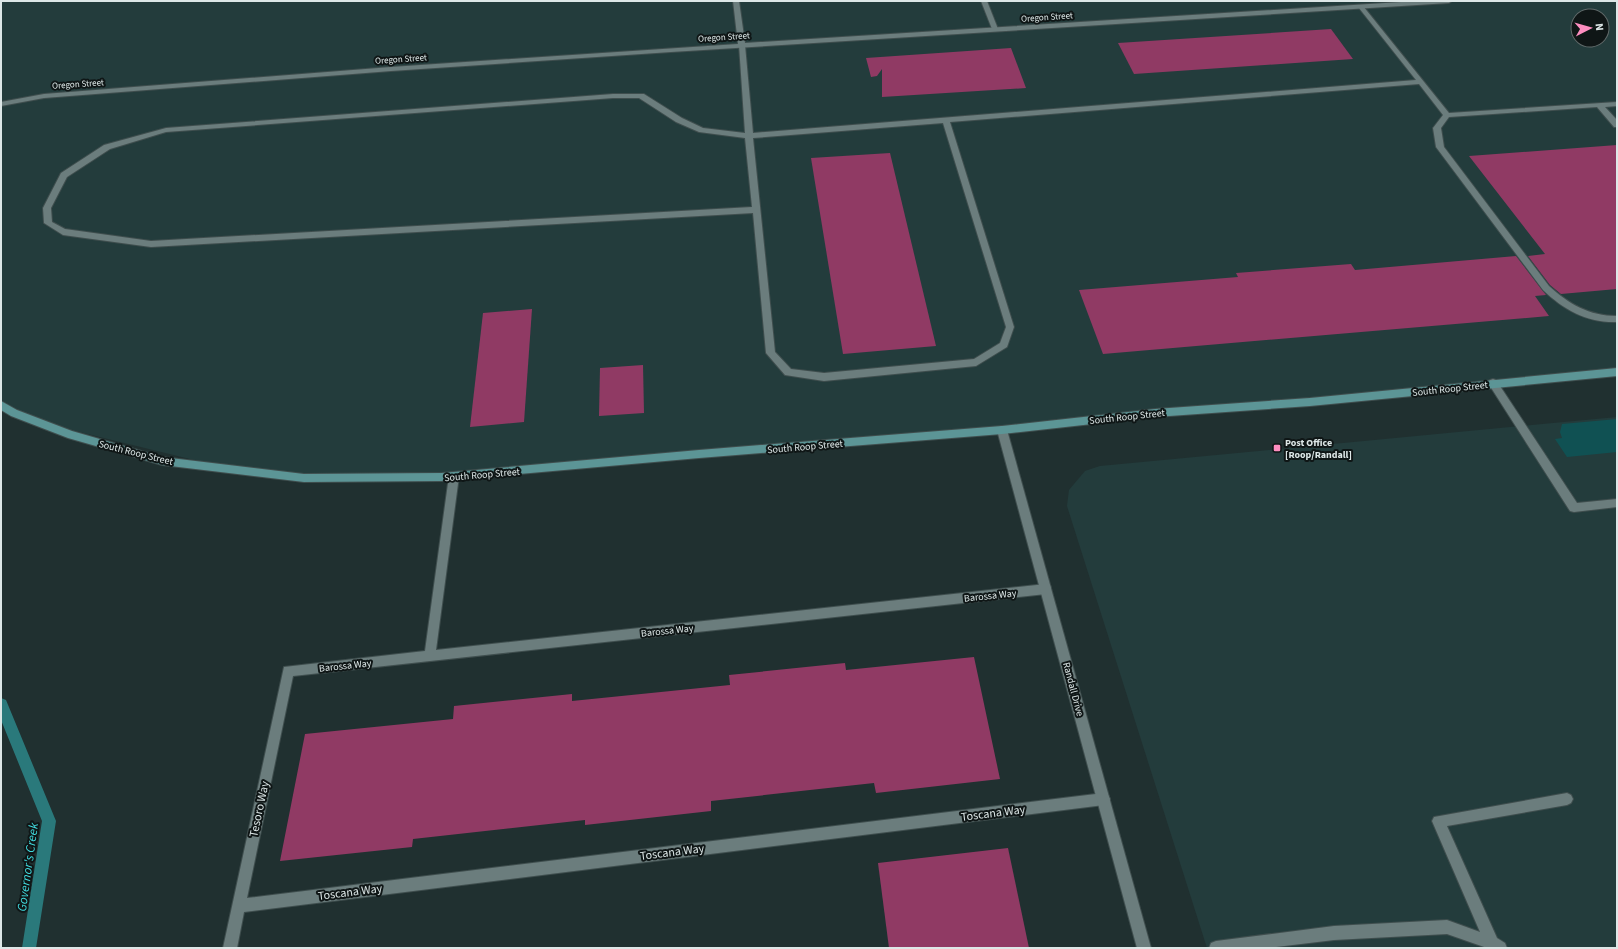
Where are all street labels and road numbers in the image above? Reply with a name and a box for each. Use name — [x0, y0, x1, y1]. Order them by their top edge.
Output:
street label: Oregon Street — [1021, 9, 1073, 26]
street label: Oregon Street — [698, 29, 750, 46]
street label: Oregon Street — [375, 51, 427, 68]
street label: Oregon Street — [52, 76, 104, 93]
street label: South Roop Street — [1412, 378, 1489, 400]
street label: South Roop Street — [1089, 406, 1166, 428]
street label: South Roop Street — [97, 437, 175, 469]
street label: South Roop Street — [767, 437, 844, 457]
street label: South Roop Street — [444, 465, 521, 485]
street label: Barossa Way — [963, 586, 1017, 606]
street label: Barossa Way — [640, 621, 694, 641]
street label: Barossa Way — [318, 656, 372, 676]
street label: Randall Drive — [1059, 661, 1087, 718]
street label: Tesoro Way — [245, 779, 274, 839]
street label: Toscana Way — [960, 801, 1026, 826]
street label: Toscana Way — [639, 840, 705, 865]
street label: Toscana Way — [317, 880, 383, 905]

